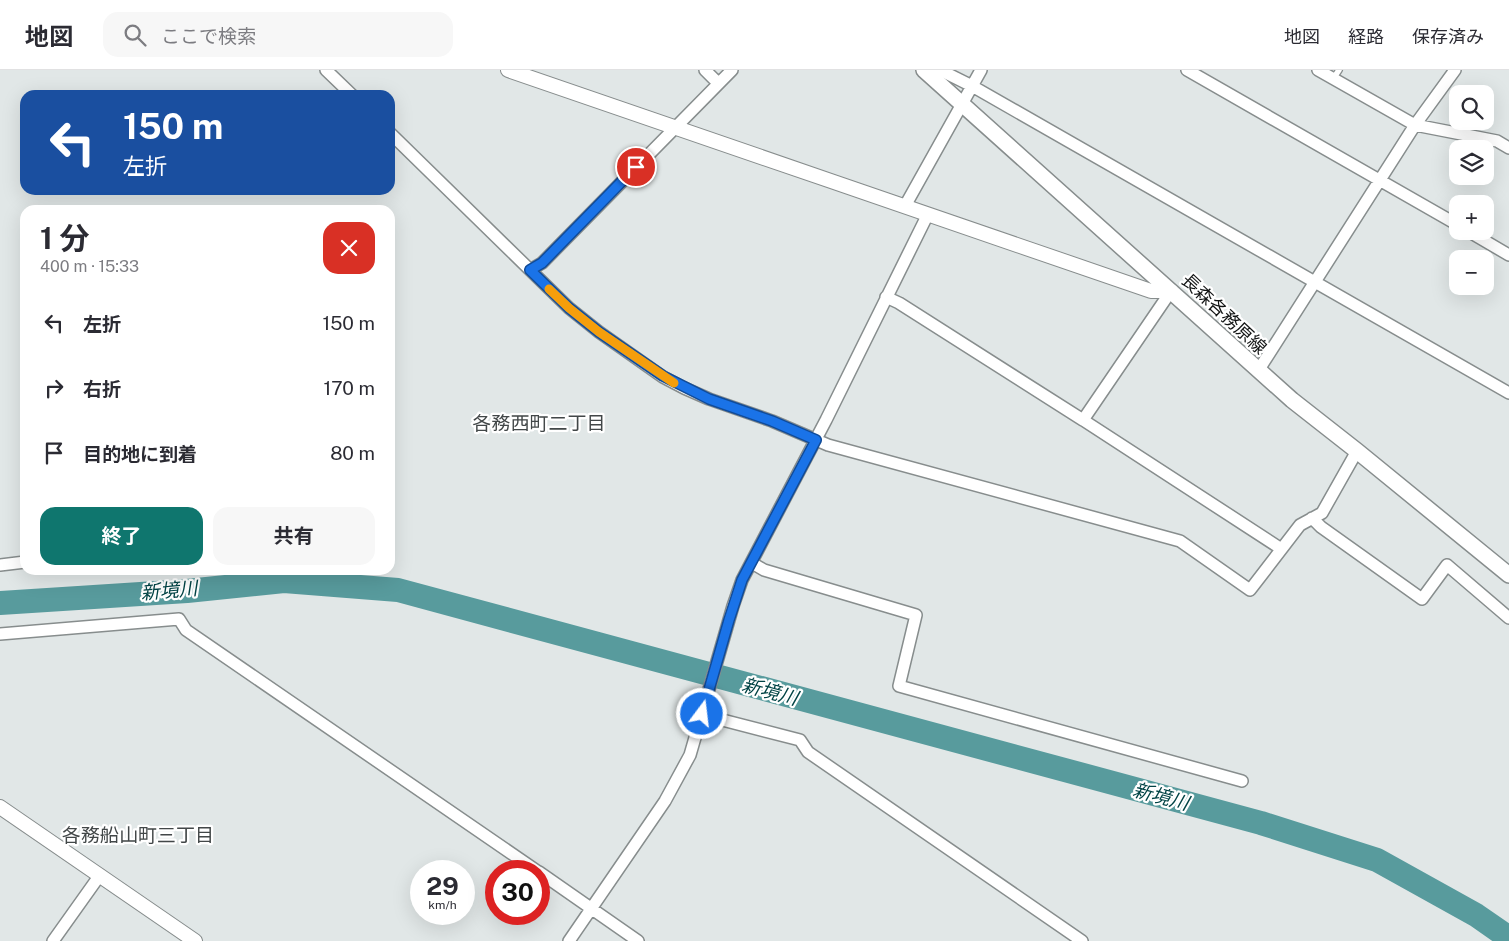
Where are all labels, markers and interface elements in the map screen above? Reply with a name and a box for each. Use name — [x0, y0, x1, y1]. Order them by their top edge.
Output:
search box — [103, 12, 453, 57]
icon: search — [121, 21, 149, 49]
text: 地図 — [25, 22, 73, 50]
text: ここで検索 — [161, 25, 256, 47]
text: 地図 — [1284, 26, 1320, 47]
text: 経路 — [1348, 26, 1384, 47]
text: 保存済み — [1412, 26, 1484, 47]
map controls — [1449, 85, 1494, 295]
button: search — [1449, 85, 1494, 130]
text: 150 m — [123, 106, 223, 147]
icon: left — [40, 110, 105, 175]
button: layers — [1449, 140, 1494, 185]
pin — [615, 146, 657, 188]
text: 左折 — [123, 153, 167, 179]
icon: arrive — [622, 153, 650, 181]
button: + — [1449, 195, 1494, 240]
text: 1 分 — [40, 220, 90, 256]
button: close — [323, 222, 375, 274]
button: − — [1449, 250, 1494, 295]
text: 400 m · 15:33 — [40, 257, 139, 276]
street label: 長森各務原線 — [1178, 269, 1271, 358]
icon: left — [40, 309, 68, 337]
text: 150 m — [322, 312, 375, 334]
text: 左折 — [83, 313, 121, 335]
icon: right — [40, 374, 68, 402]
text: 170 m — [324, 377, 375, 399]
text: 右折 — [83, 378, 121, 400]
district label: 各務西町二丁目 — [472, 412, 606, 434]
icon: arrive — [40, 439, 68, 467]
text: 80 m — [330, 442, 375, 464]
text: 目的地に到着 — [83, 443, 197, 465]
button: 終了 — [40, 507, 203, 565]
button: 共有 — [213, 507, 375, 565]
water label: 新境川 — [140, 576, 200, 603]
water label: 新境川 — [740, 673, 802, 710]
position arrow — [675, 687, 727, 739]
water label: 新境川 — [1131, 778, 1193, 815]
district label: 各務船山町三丁目 — [62, 824, 214, 846]
speed limit sign: 30 — [485, 860, 550, 925]
text: 29 — [426, 871, 459, 901]
text: km/h — [428, 898, 457, 912]

